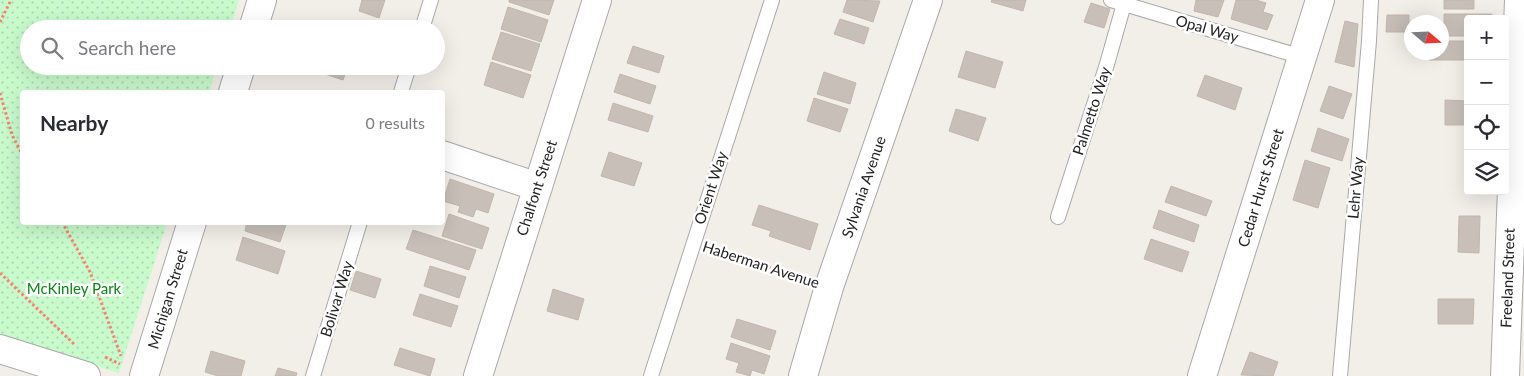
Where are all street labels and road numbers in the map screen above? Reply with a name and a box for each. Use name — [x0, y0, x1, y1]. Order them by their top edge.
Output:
street label: Opal Way — [1174, 10, 1241, 46]
street label: Palmetto Way — [1068, 64, 1114, 157]
street label: Cedar Hurst Street — [1233, 126, 1287, 249]
street label: Sylvania Avenue — [837, 133, 889, 240]
street label: Chalfont Street — [512, 137, 560, 238]
street label: Orient Way — [690, 149, 730, 227]
street label: Lehr Way — [1343, 156, 1367, 220]
street label: Freeland Street — [1496, 227, 1518, 328]
street label: Haberman Avenue — [701, 237, 822, 291]
street label: Michigan Street — [143, 246, 191, 351]
street label: Bolivar Way — [316, 258, 356, 339]

